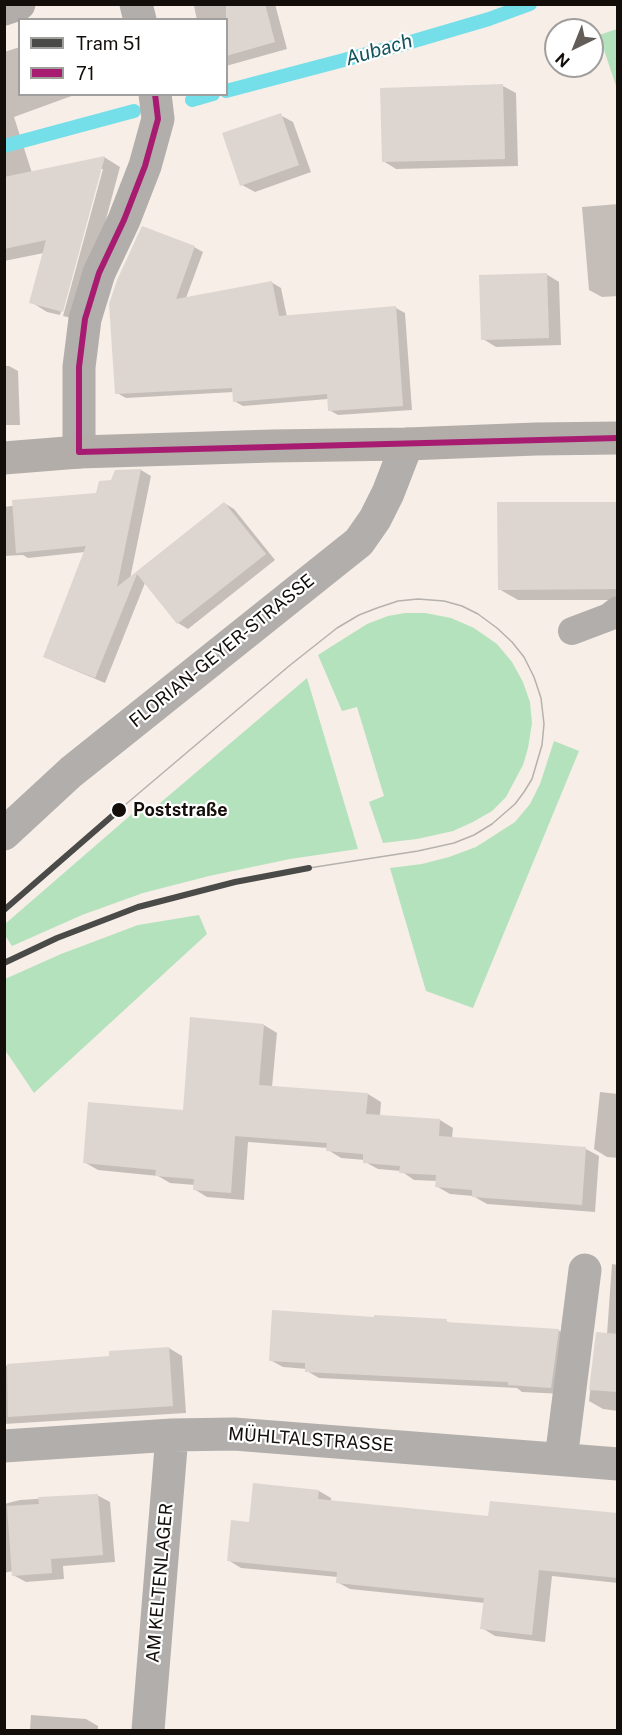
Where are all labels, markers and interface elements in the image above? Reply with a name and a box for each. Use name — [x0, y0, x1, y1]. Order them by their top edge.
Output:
legend — [18, 18, 228, 96]
north arrow — [544, 18, 604, 78]
water label: Aubach — [343, 29, 415, 71]
text: Tram 51 — [76, 33, 142, 54]
text: N — [552, 49, 574, 71]
text: 71 — [76, 63, 95, 84]
street label: FLORIAN-GEYER-STRASSE — [125, 570, 319, 732]
place label: Poststraße — [133, 799, 228, 821]
marker: Poststraße — [110, 801, 128, 819]
street label: MÜHLTALSTRASSE — [227, 1423, 395, 1457]
street label: AM KELTENLAGER — [142, 1502, 178, 1664]

